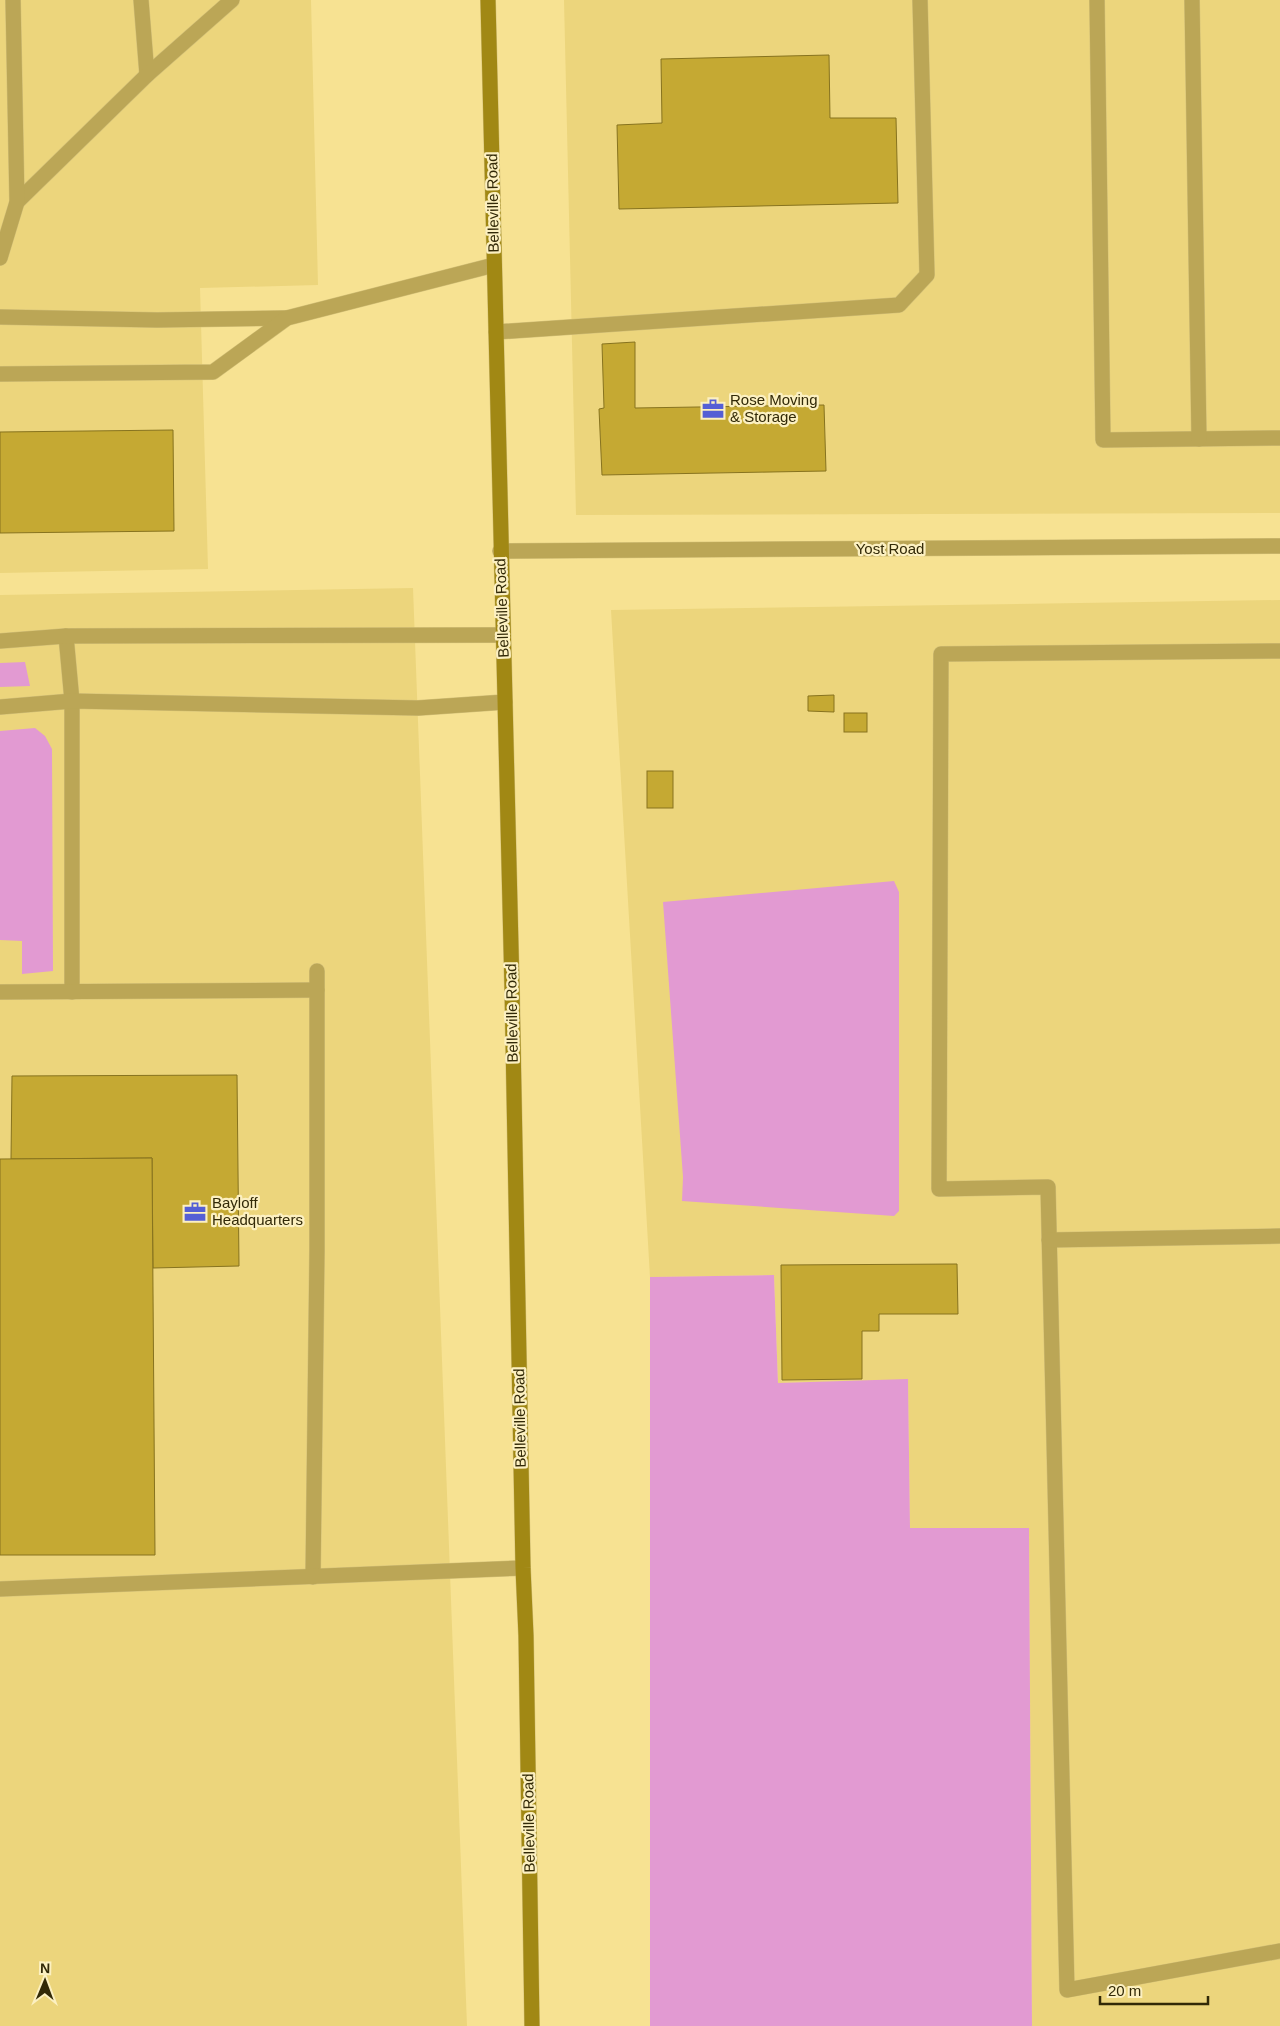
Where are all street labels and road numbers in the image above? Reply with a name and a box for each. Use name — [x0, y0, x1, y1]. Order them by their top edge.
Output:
street label: Belleville Road — [483, 153, 502, 253]
street label: Yost Road — [856, 540, 924, 557]
street label: Belleville Road — [491, 558, 512, 658]
street label: Belleville Road — [502, 963, 521, 1063]
street label: Belleville Road — [510, 1368, 529, 1468]
street label: Belleville Road — [519, 1773, 538, 1873]

